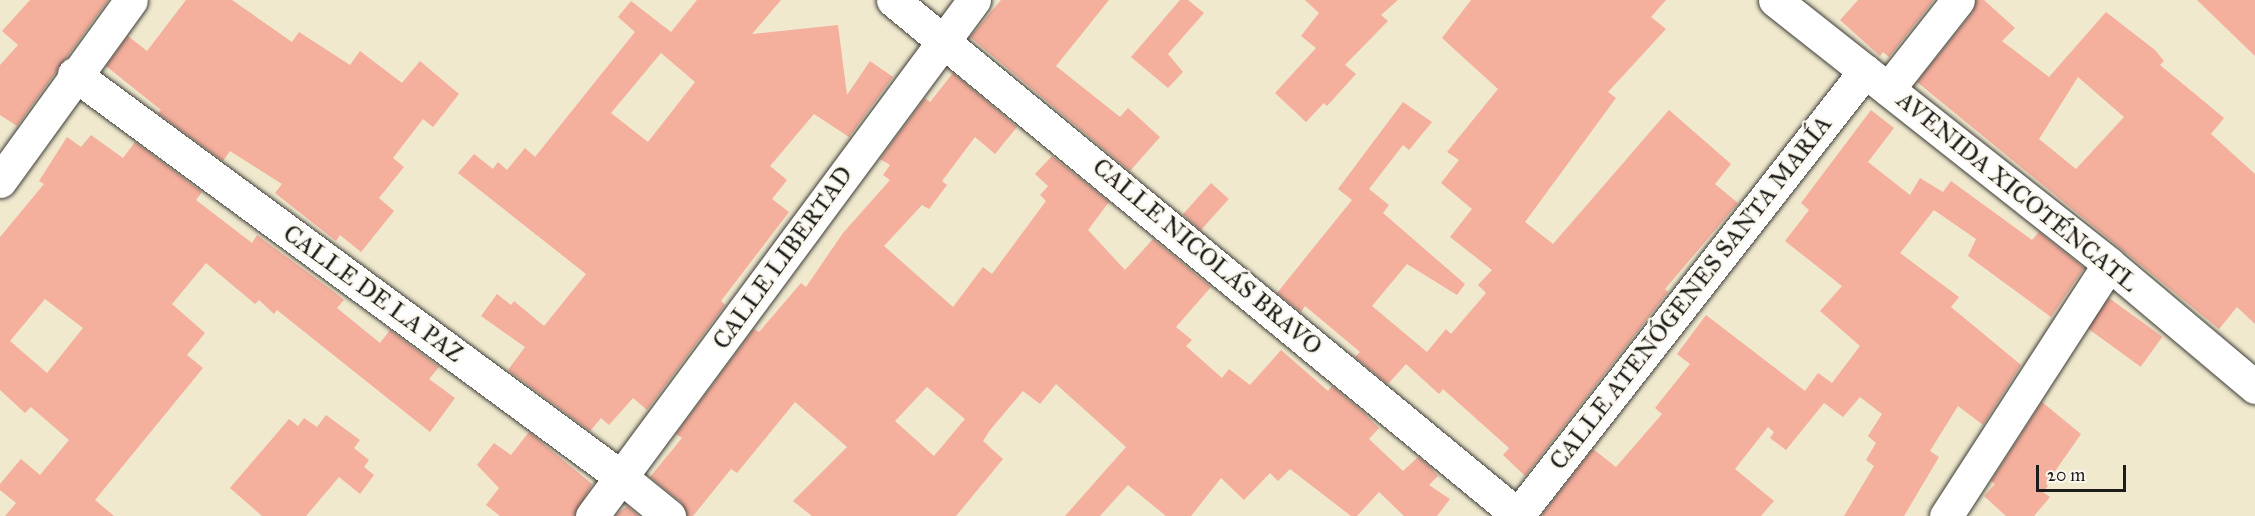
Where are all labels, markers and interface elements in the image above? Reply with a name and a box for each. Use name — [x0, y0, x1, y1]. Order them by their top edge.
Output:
street label: AVENIDA XICOTÉNCATL — [1891, 86, 2143, 298]
street label: CALLE ATENÓGENES SANTA MARÍA — [1544, 110, 1838, 476]
street label: CALLE NICOLÁS BRAVO — [1087, 153, 1327, 361]
street label: CALLE LIBERTAD — [707, 161, 859, 355]
street label: CALLE DE LA PAZ — [277, 219, 469, 369]
scale bar — [2039, 453, 2129, 491]
text: 20 m — [2047, 464, 2085, 486]

